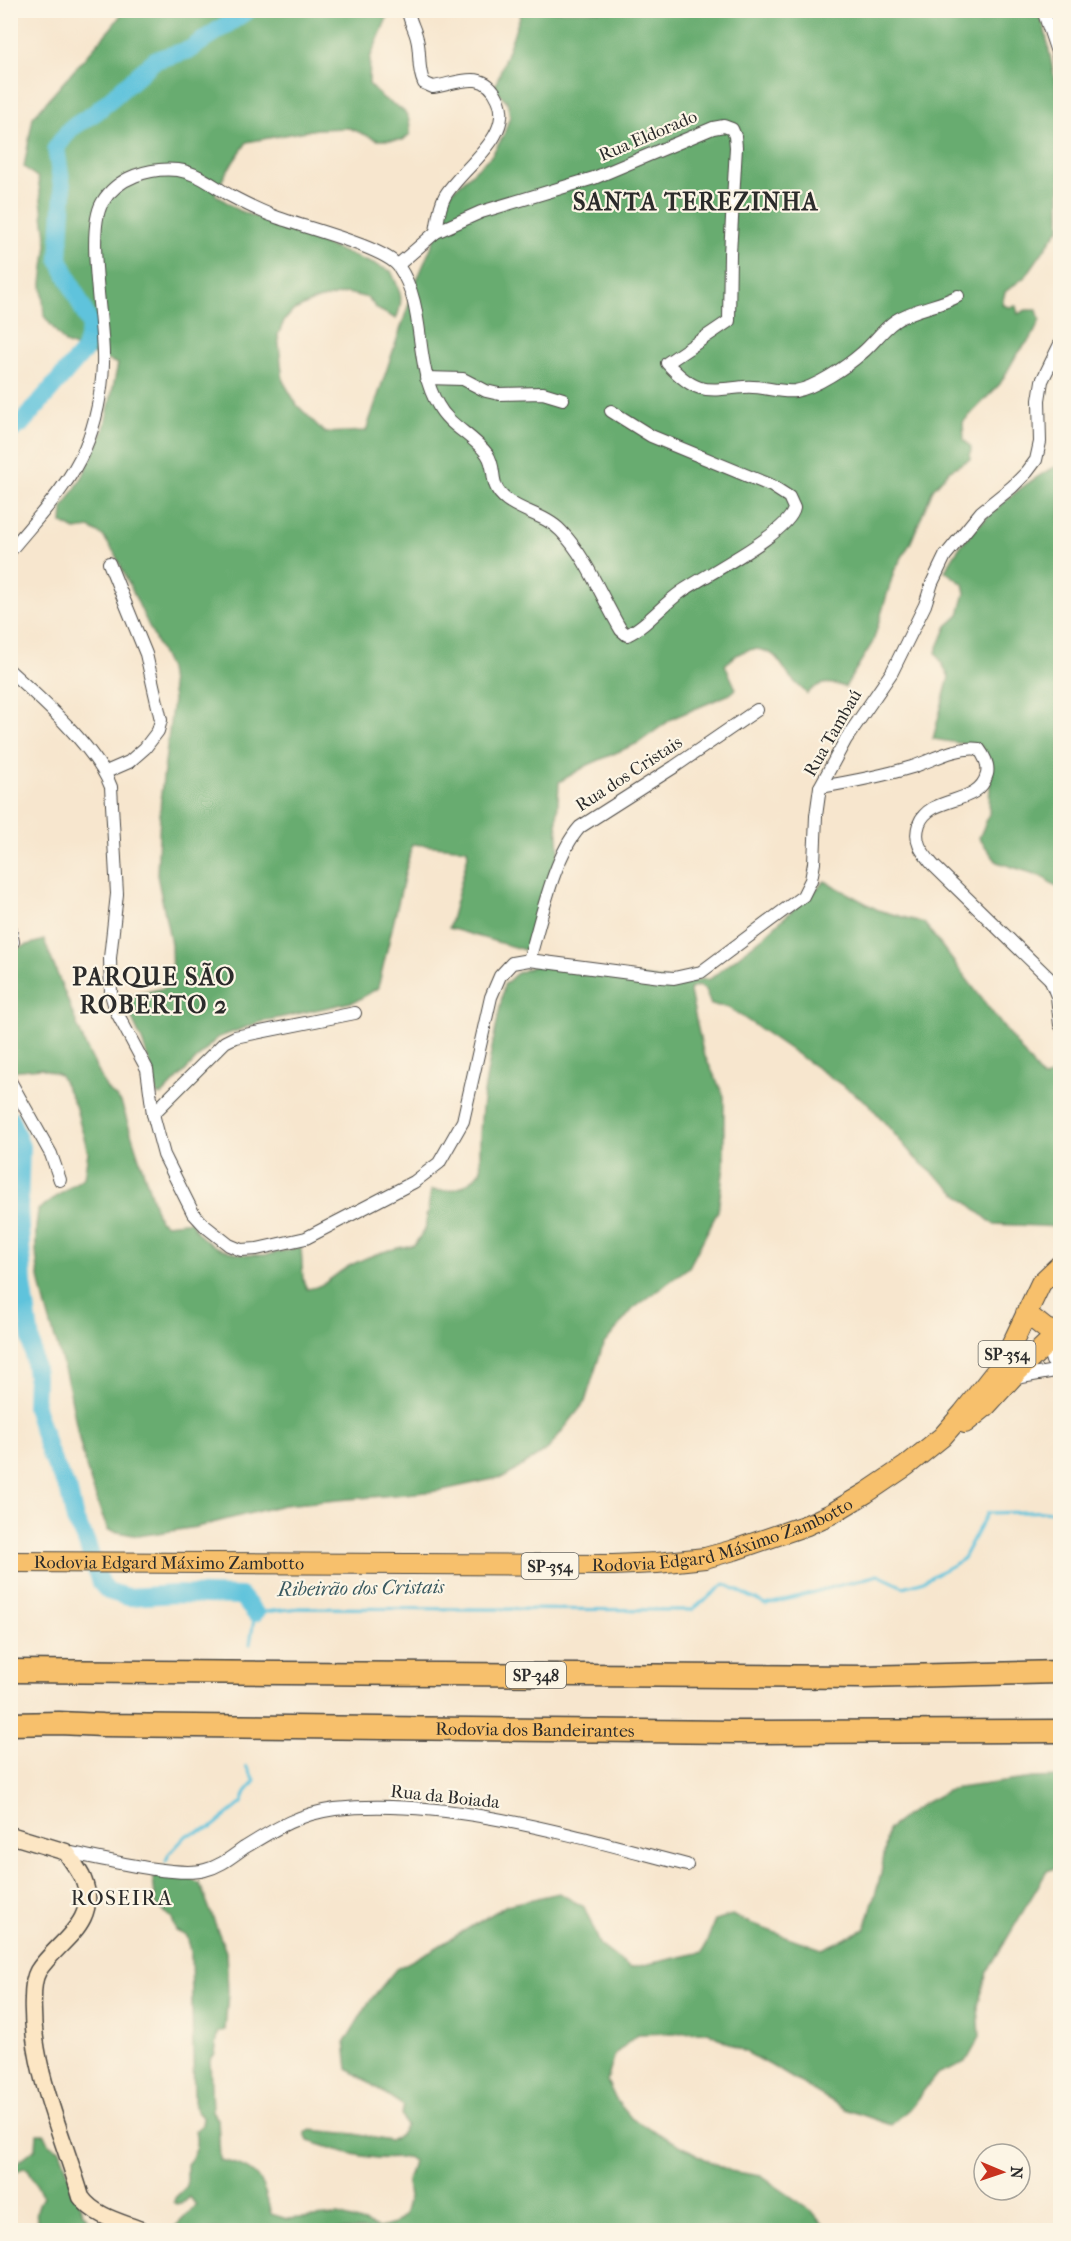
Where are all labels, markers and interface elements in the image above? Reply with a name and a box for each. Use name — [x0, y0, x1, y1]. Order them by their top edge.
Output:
street label: Rua Eldorado — [596, 106, 700, 166]
district label: SANTA TEREZINHA — [573, 188, 819, 216]
street label: Rua Tambaú — [800, 686, 866, 780]
street label: Rua dos Cristais — [572, 732, 687, 816]
district label: PARQUE SÃO ROBERTO 2 — [72, 962, 236, 1019]
road number: SP-354 — [978, 1341, 1036, 1367]
street label: Rodovia Edgard Máximo Zambotto — [592, 1493, 856, 1576]
street label: Rodovia Edgard Máximo Zambotto — [34, 1552, 304, 1574]
road number: SP-354 — [522, 1553, 578, 1579]
water label: Ribeirão dos Cristais — [275, 1575, 445, 1601]
road number: SP-348 — [506, 1662, 566, 1688]
street label: Rodovia dos Bandeirantes — [435, 1718, 635, 1741]
street label: Rua da Boiada — [389, 1781, 501, 1813]
district label: ROSEIRA — [71, 1886, 173, 1910]
north arrow — [972, 2142, 1032, 2202]
text: N — [1007, 2166, 1026, 2180]

